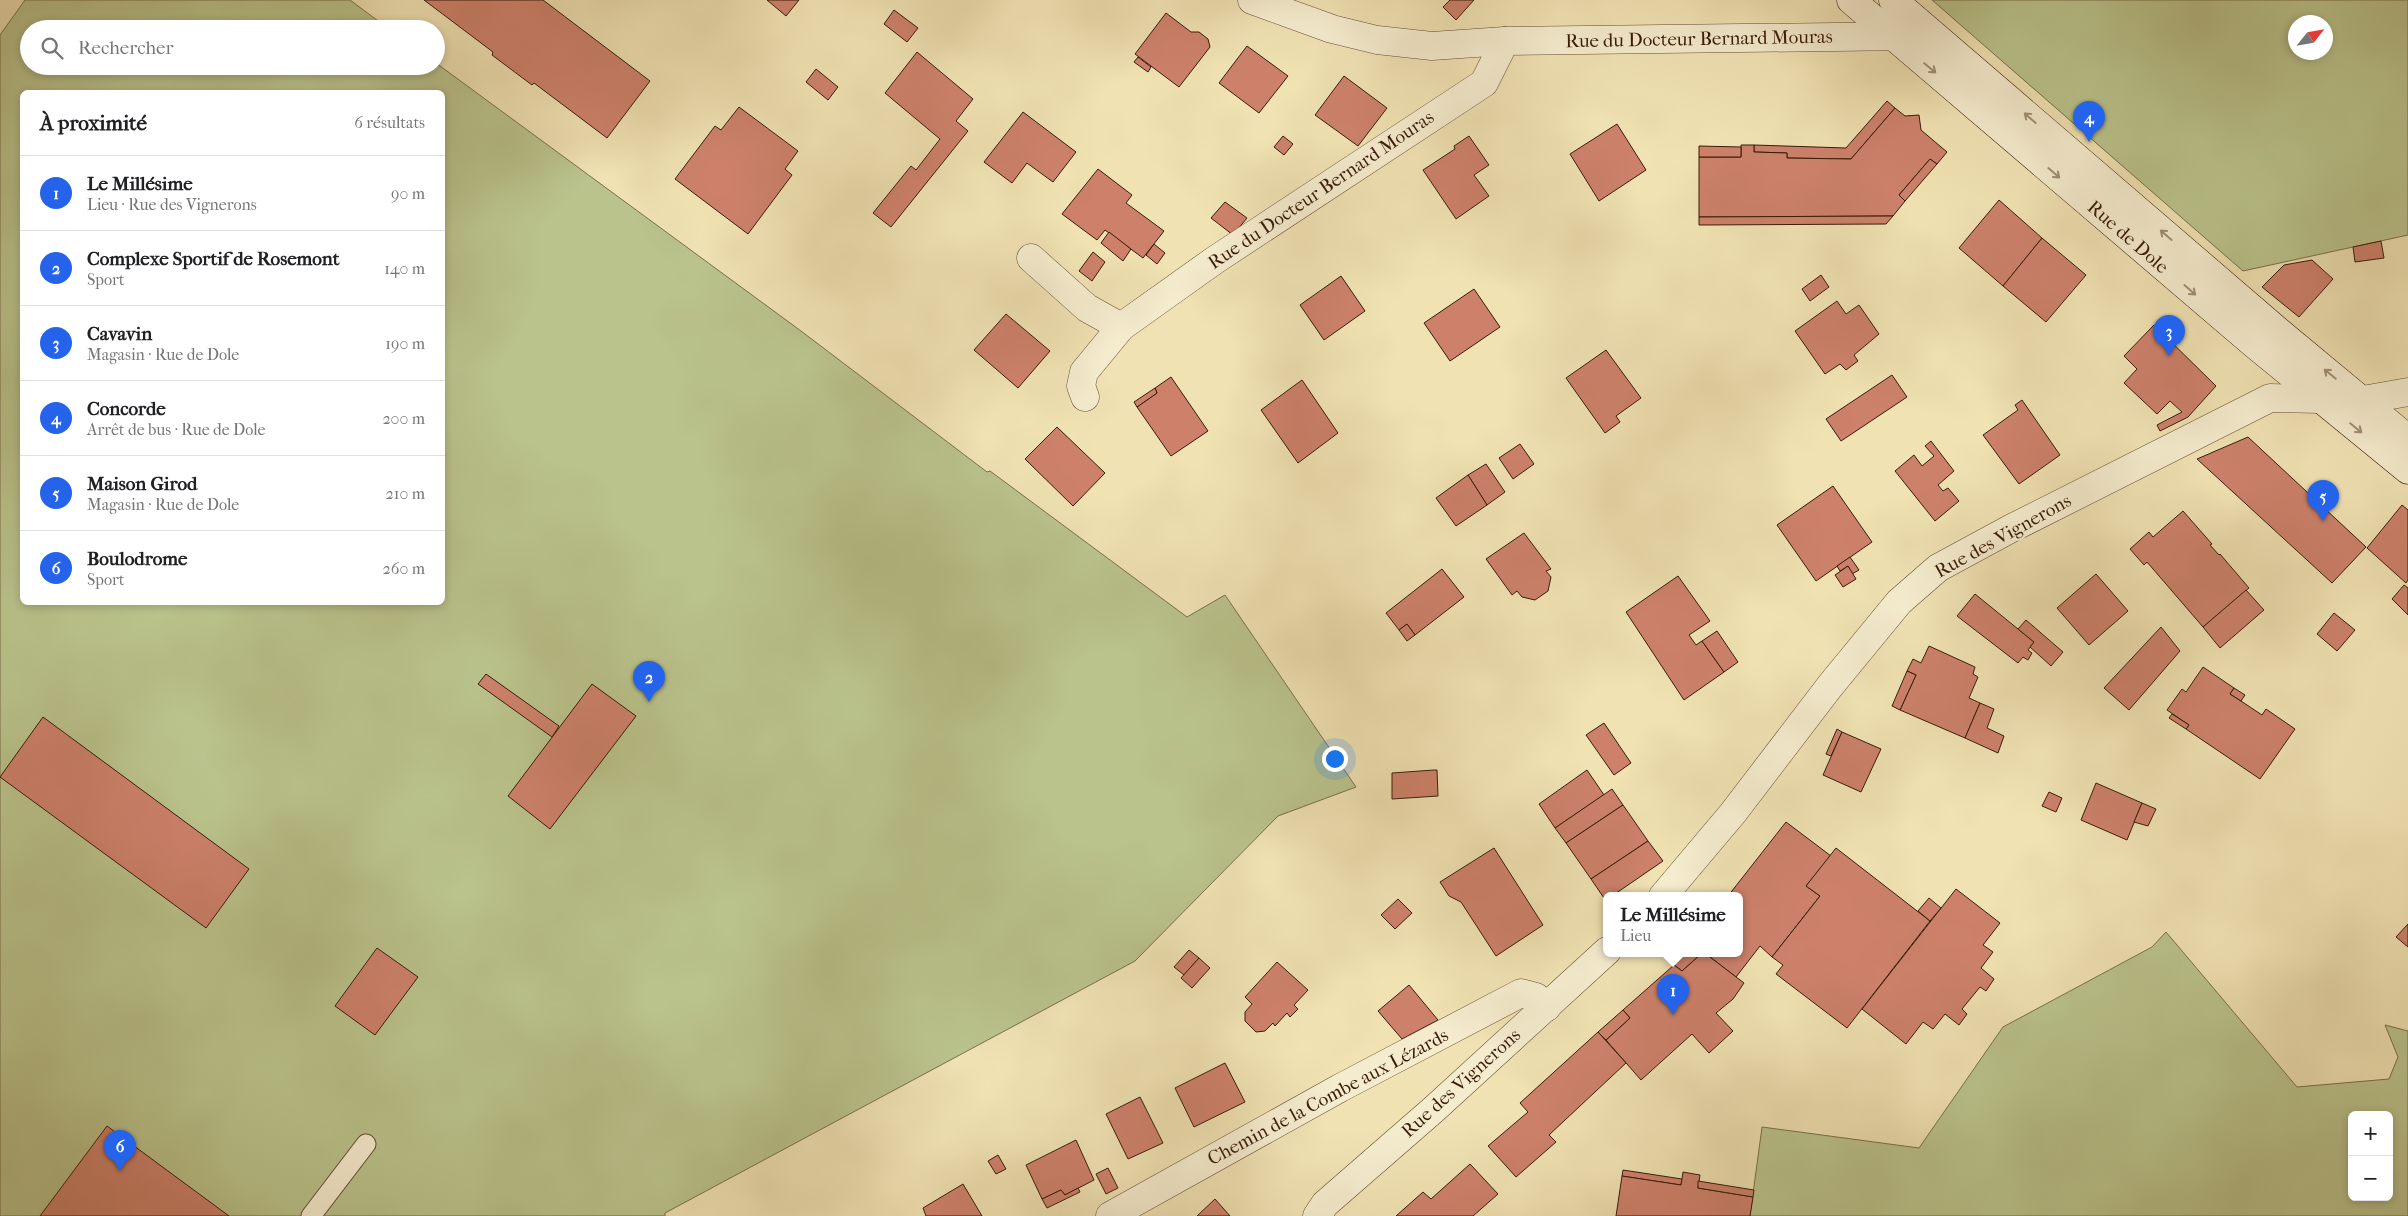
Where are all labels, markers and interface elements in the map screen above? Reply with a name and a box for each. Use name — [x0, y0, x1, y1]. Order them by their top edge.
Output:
north arrow — [2288, 15, 2333, 60]
search box — [20, 20, 445, 75]
street label: Rue du Docteur Bernard Mouras — [1565, 26, 1833, 52]
icon: search — [38, 34, 66, 62]
text: Rechercher — [78, 37, 174, 59]
one-way arrow — [1923, 62, 1936, 74]
pin: 4 — [2073, 101, 2105, 142]
street label: Rue du Docteur Bernard Mouras — [1204, 106, 1438, 274]
text: À proximité — [40, 111, 147, 135]
one-way arrow — [2023, 112, 2036, 123]
text: 6 résultats — [354, 113, 425, 132]
one-way arrow — [2047, 167, 2060, 179]
text: Le Millésime — [87, 173, 193, 195]
text: 1 — [53, 184, 59, 203]
text: 90 m — [391, 184, 425, 203]
text: Lieu · Rue des Vignerons — [87, 195, 257, 214]
street label: Rue de Dole — [2083, 196, 2173, 278]
one-way arrow — [2160, 229, 2173, 241]
text: Complexe Sportif de Rosemont — [87, 248, 339, 270]
text: 2 — [52, 259, 60, 278]
text: 140 m — [384, 259, 425, 278]
text: Sport — [87, 270, 125, 289]
one-way arrow — [2184, 284, 2197, 296]
pin: 3 — [2153, 315, 2185, 356]
text: Cavavin — [87, 323, 152, 345]
text: 3 — [53, 334, 59, 353]
text: 190 m — [385, 334, 425, 353]
text: Magasin · Rue de Dole — [87, 345, 239, 364]
one-way arrow — [2324, 368, 2337, 379]
text: Concorde — [87, 398, 166, 420]
text: 4 — [51, 409, 61, 428]
text: 200 m — [382, 409, 425, 428]
text: Arrêt de bus · Rue de Dole — [87, 420, 265, 439]
one-way arrow — [2349, 422, 2362, 433]
text: Maison Girod — [87, 473, 197, 495]
pin: 5 — [2307, 480, 2339, 521]
text: 5 — [53, 484, 59, 503]
text: 210 m — [386, 484, 425, 503]
street label: Rue des Vignerons — [1931, 489, 2075, 583]
text: Magasin · Rue de Dole — [87, 495, 239, 514]
text: Boulodrome — [87, 548, 187, 570]
text: 6 — [52, 559, 60, 578]
text: 260 m — [383, 559, 425, 578]
text: Sport — [87, 570, 125, 589]
pin: 2 — [633, 661, 665, 702]
your location — [1322, 746, 1348, 772]
popup — [1603, 892, 1743, 957]
text: Le Millésime — [1620, 904, 1726, 926]
text: Lieu — [1620, 926, 1651, 945]
pin: 1 — [1657, 974, 1689, 1015]
street label: Chemin de la Combe aux Lézards — [1204, 1024, 1452, 1170]
street label: Rue des Vignerons — [1397, 1024, 1525, 1142]
map controls — [2348, 1111, 2393, 1201]
button: + — [2348, 1111, 2393, 1156]
pin: 6 — [104, 1130, 136, 1171]
button: − — [2348, 1156, 2393, 1201]

